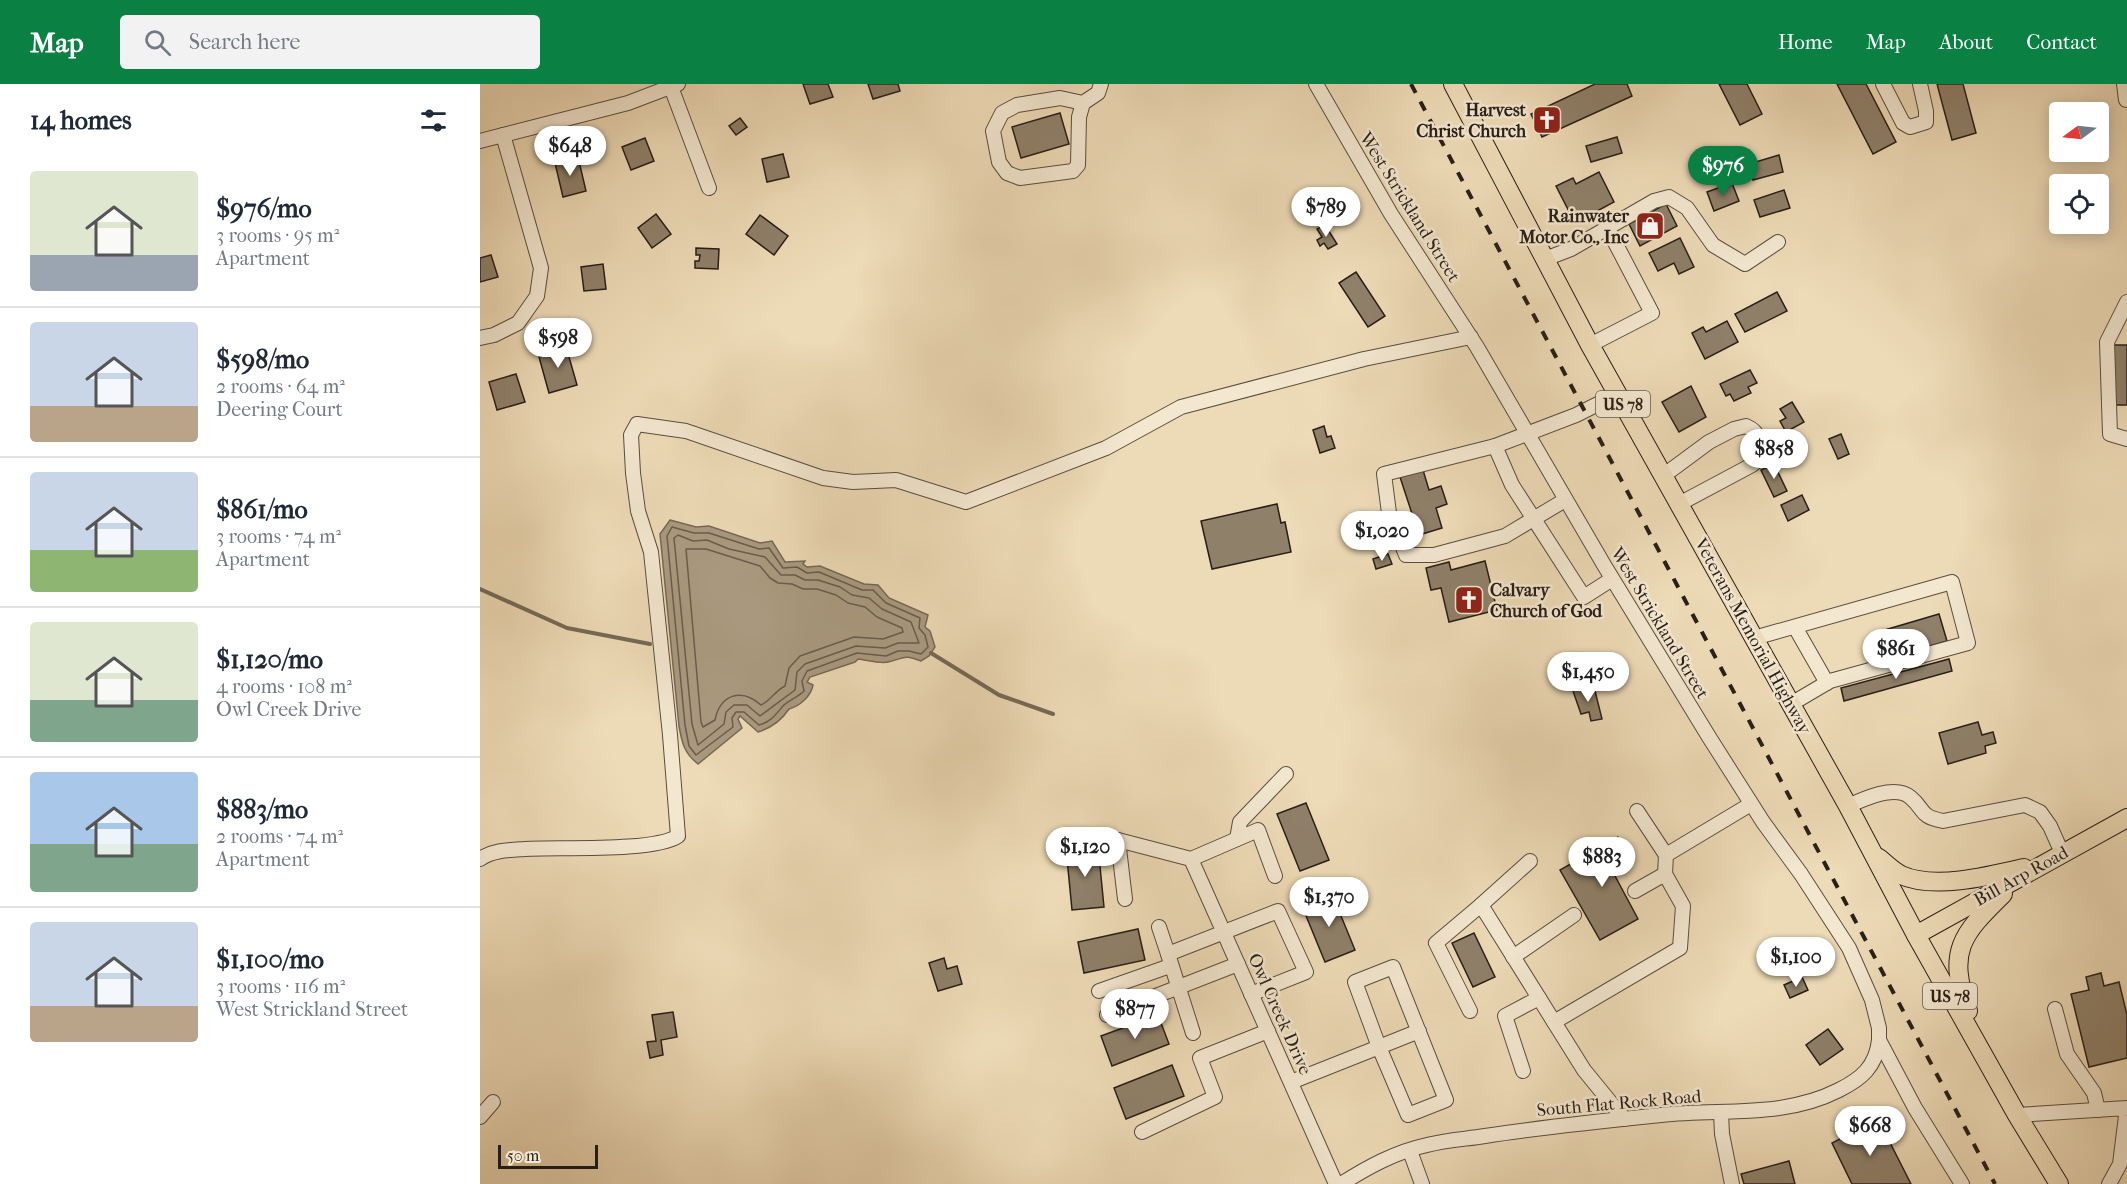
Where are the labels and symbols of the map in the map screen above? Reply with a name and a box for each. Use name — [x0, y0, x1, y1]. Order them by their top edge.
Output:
place label: Harvest Christ Church — [1416, 100, 1527, 142]
north arrow — [2049, 102, 2109, 162]
church icon: Harvest Christ Church — [1531, 104, 1563, 136]
pin: $648 — [534, 126, 606, 177]
street label: West Strickland Street — [1354, 128, 1465, 287]
pin: $976 — [1687, 146, 1759, 197]
pin: $789 — [1290, 187, 1362, 238]
place label: Rainwater Motor Co., Inc — [1518, 206, 1629, 248]
shop icon: Rainwater Motor Co., Inc — [1634, 210, 1666, 242]
pin: $598 — [522, 318, 594, 369]
road number: US 78 — [1596, 391, 1650, 417]
pin: $858 — [1738, 429, 1810, 480]
pin: $1,020 — [1333, 511, 1431, 562]
street label: Veterans Memorial Highway — [1689, 534, 1816, 739]
street label: West Strickland Street — [1606, 543, 1713, 703]
place label: Calvary Church of God — [1490, 580, 1603, 622]
church icon: Calvary Church of God — [1453, 584, 1485, 616]
pin: $861 — [1860, 629, 1932, 680]
pin: $1,450 — [1539, 652, 1637, 703]
pin: $1,120 — [1036, 827, 1134, 878]
pin: $883 — [1566, 837, 1638, 888]
street label: Bill Arp Road — [1971, 842, 2072, 911]
pin: $1,370 — [1280, 877, 1378, 928]
pin: $1,100 — [1747, 937, 1845, 988]
street label: Owl Creek Drive — [1243, 950, 1316, 1078]
road number: US 78 — [1923, 983, 1977, 1009]
pin: $877 — [1099, 989, 1171, 1040]
street label: South Flat Rock Road — [1536, 1086, 1702, 1121]
pin: $668 — [1834, 1106, 1906, 1157]
scale bar — [498, 1142, 598, 1170]

